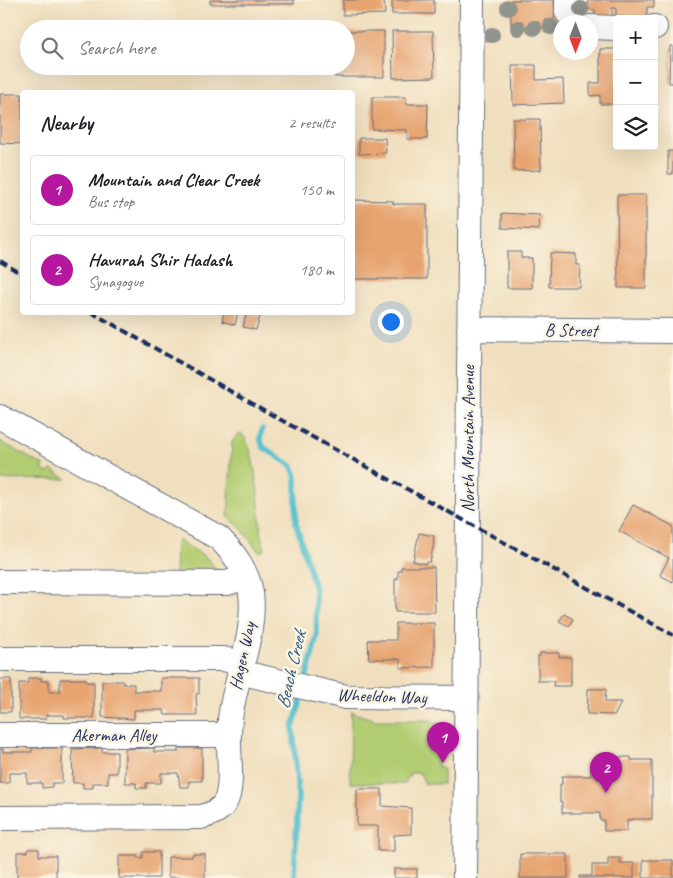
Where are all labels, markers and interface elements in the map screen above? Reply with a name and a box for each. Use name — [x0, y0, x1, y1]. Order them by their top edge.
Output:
north arrow — [553, 15, 598, 60]
map controls — [613, 15, 658, 150]
button: + — [613, 15, 658, 60]
search box — [20, 20, 355, 75]
icon: search — [38, 34, 66, 62]
text: Search here — [78, 36, 155, 60]
button: − — [613, 60, 658, 105]
button: layers — [613, 105, 658, 150]
text: Nearby — [40, 110, 93, 136]
text: 2 results — [288, 113, 335, 133]
text: Mountain and Clear Creek — [88, 168, 259, 192]
text: 1 — [53, 180, 61, 200]
text: 150 m — [300, 180, 334, 200]
text: Bus stop — [88, 192, 134, 212]
text: Havurah Shir Hadash — [88, 248, 232, 272]
text: 2 — [53, 260, 61, 280]
text: 180 m — [300, 260, 334, 280]
text: Synagogue — [88, 272, 143, 292]
your location — [378, 309, 404, 335]
street label: B Street — [545, 319, 601, 342]
street label: North Mountain Avenue — [457, 364, 479, 513]
street label: Hagen Way — [224, 618, 260, 692]
water label: Beach Creek — [270, 626, 312, 711]
street label: Wheeldon Way — [337, 683, 429, 709]
pin: 1 — [427, 722, 459, 763]
street label: Akerman Alley — [72, 724, 158, 746]
pin: 2 — [590, 752, 622, 793]

